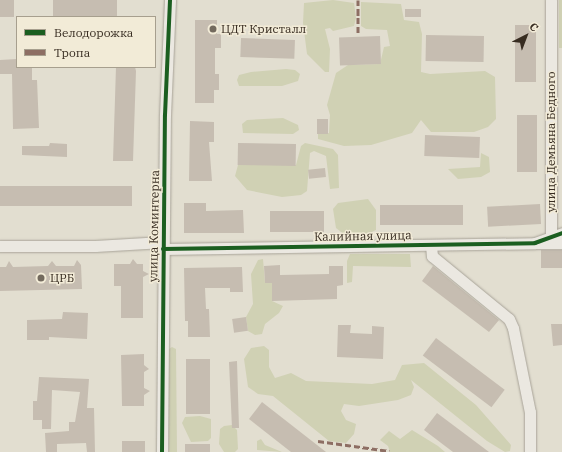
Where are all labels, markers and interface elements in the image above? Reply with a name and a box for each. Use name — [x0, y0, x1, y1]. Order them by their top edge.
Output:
legend — [16, 16, 156, 68]
north arrow — [506, 16, 546, 56]
text: С — [527, 19, 541, 35]
place label: ЦДТ Кристалл — [221, 22, 306, 36]
marker: ЦДТ Кристалл — [208, 24, 218, 34]
text: Велодорожка — [54, 25, 133, 40]
text: Тропа — [54, 45, 90, 60]
street label: улица Демьяна Бедного — [544, 71, 558, 213]
street label: улица Коминтерна — [146, 170, 162, 282]
street label: Калийная улица — [314, 228, 412, 244]
place label: ЦРБ — [50, 271, 74, 285]
marker: ЦРБ — [35, 272, 47, 284]

